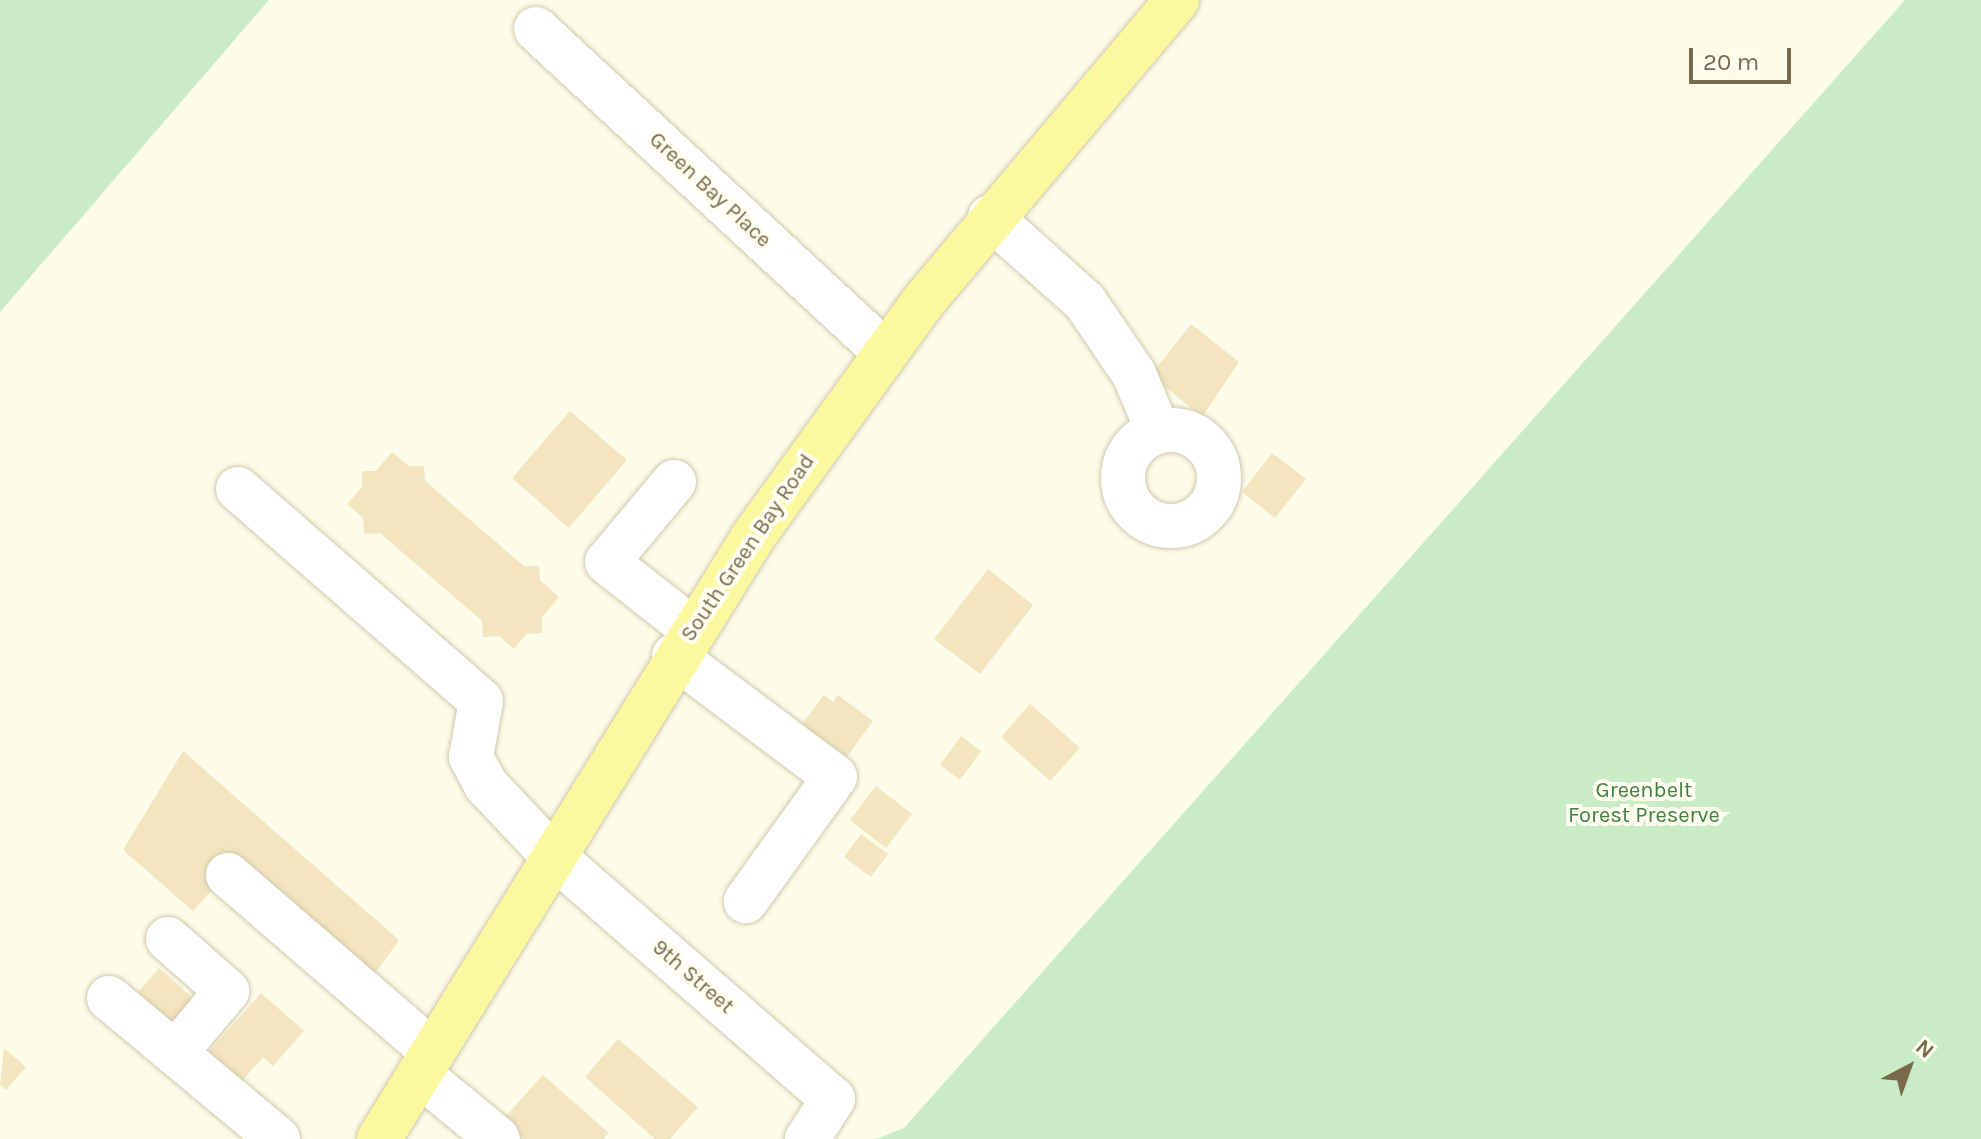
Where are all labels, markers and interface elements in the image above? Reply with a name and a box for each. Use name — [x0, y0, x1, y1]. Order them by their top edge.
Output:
scale bar — [1693, 32, 1795, 82]
text: 20 m — [1703, 48, 1759, 76]
street label: Green Bay Place — [643, 127, 777, 253]
street label: South Green Bay Road — [675, 449, 821, 647]
park label: Greenbelt Forest Preserve — [1568, 777, 1720, 828]
street label: 9th Street — [647, 934, 739, 1020]
north arrow — [1869, 1027, 1949, 1107]
text: N — [1910, 1034, 1939, 1064]

